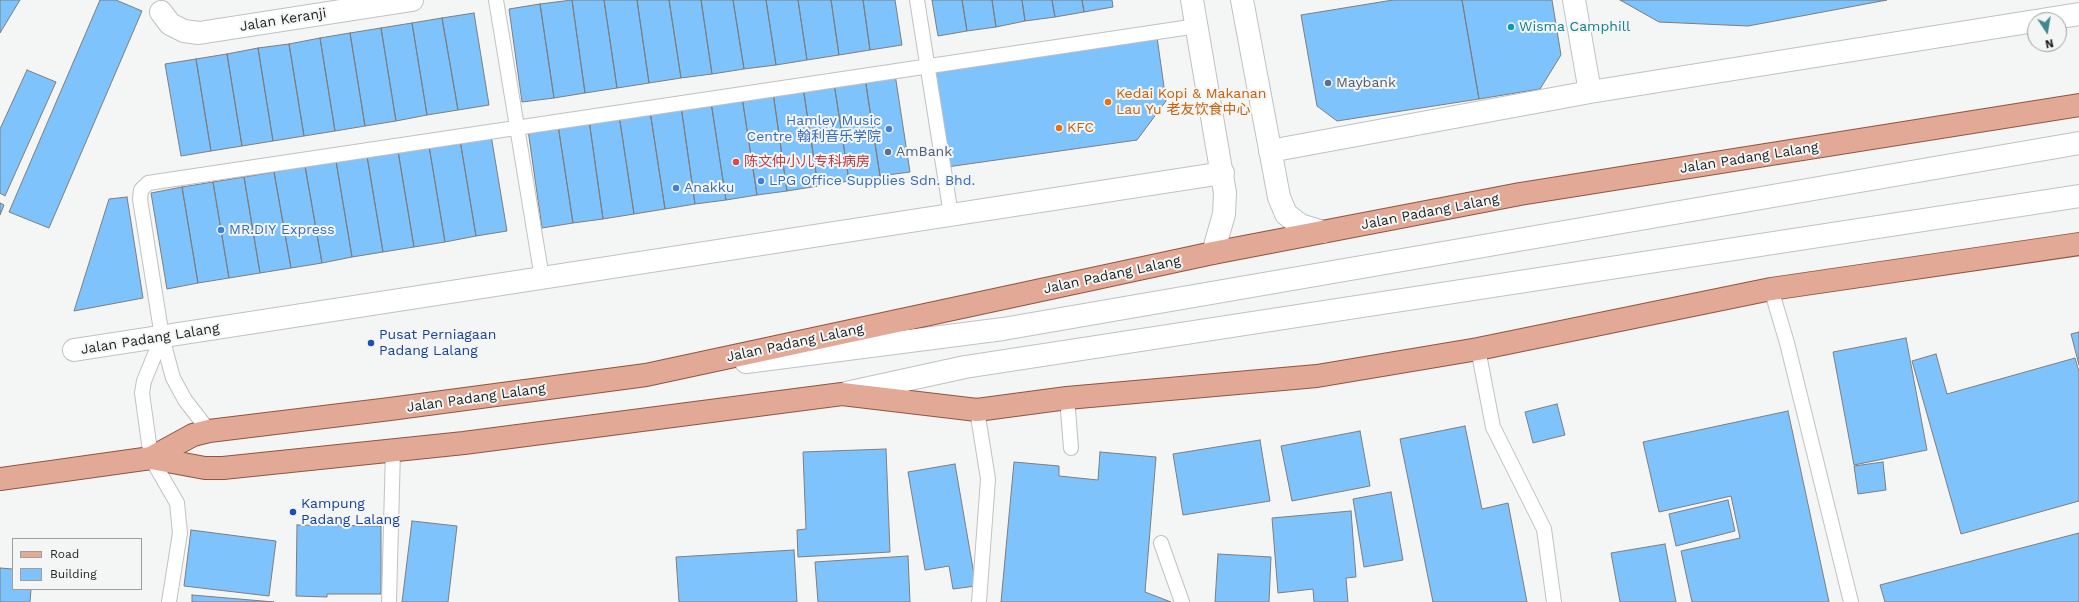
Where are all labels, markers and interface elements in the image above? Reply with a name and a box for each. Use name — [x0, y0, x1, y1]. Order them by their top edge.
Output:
street label: Jalan Keranji — [238, 5, 328, 35]
north arrow — [2027, 12, 2067, 52]
place label: Wisma Camphill — [1519, 19, 1630, 35]
marker: Wisma Camphill — [1506, 22, 1516, 32]
text: N — [2044, 36, 2055, 50]
place label: Maybank — [1336, 75, 1396, 91]
marker: Maybank — [1323, 78, 1333, 88]
place label: Kedai Kopi & Makanan Lau Yu 老友饮食中心 — [1116, 86, 1266, 118]
marker: Kedai Kopi & Makanan Lau Yu 老友饮食中心 — [1103, 97, 1113, 107]
place label: Hamley Music Centre 翰利音乐学院 — [747, 113, 881, 146]
place label: KFC — [1067, 120, 1094, 136]
marker: KFC — [1054, 123, 1064, 133]
marker: Hamley Music Centre 翰利音乐学院 — [884, 124, 894, 134]
street label: Jalan Padang Lalang — [1679, 139, 1819, 177]
place label: AmBank — [896, 144, 952, 160]
marker: AmBank — [883, 147, 893, 157]
place label: 陈文仲小儿专科病房 — [744, 154, 870, 170]
marker: 陈文仲小儿专科病房 — [731, 157, 741, 167]
place label: LPG Office Supplies Sdn. Bhd. — [769, 173, 975, 189]
marker: LPG Office Supplies Sdn. Bhd. — [756, 176, 766, 186]
place label: Anakku — [684, 180, 734, 196]
marker: Anakku — [671, 183, 681, 193]
street label: Jalan Padang Lalang — [1360, 190, 1500, 234]
place label: MR.DIY Express — [229, 222, 335, 238]
marker: MR.DIY Express — [216, 225, 226, 235]
street label: Jalan Padang Lalang — [1042, 252, 1182, 298]
street label: Jalan Padang Lalang — [80, 320, 220, 358]
street label: Jalan Padang Lalang — [725, 320, 865, 366]
place label: Pusat Perniagaan Padang Lalang — [379, 327, 496, 360]
marker: Pusat Perniagaan Padang Lalang — [366, 338, 376, 348]
street label: Jalan Padang Lalang — [406, 380, 546, 416]
place label: Kampung Padang Lalang — [301, 496, 400, 528]
marker: Kampung Padang Lalang — [288, 507, 298, 517]
legend — [12, 538, 142, 590]
text: Road — [50, 547, 79, 561]
text: Building — [50, 567, 97, 581]

